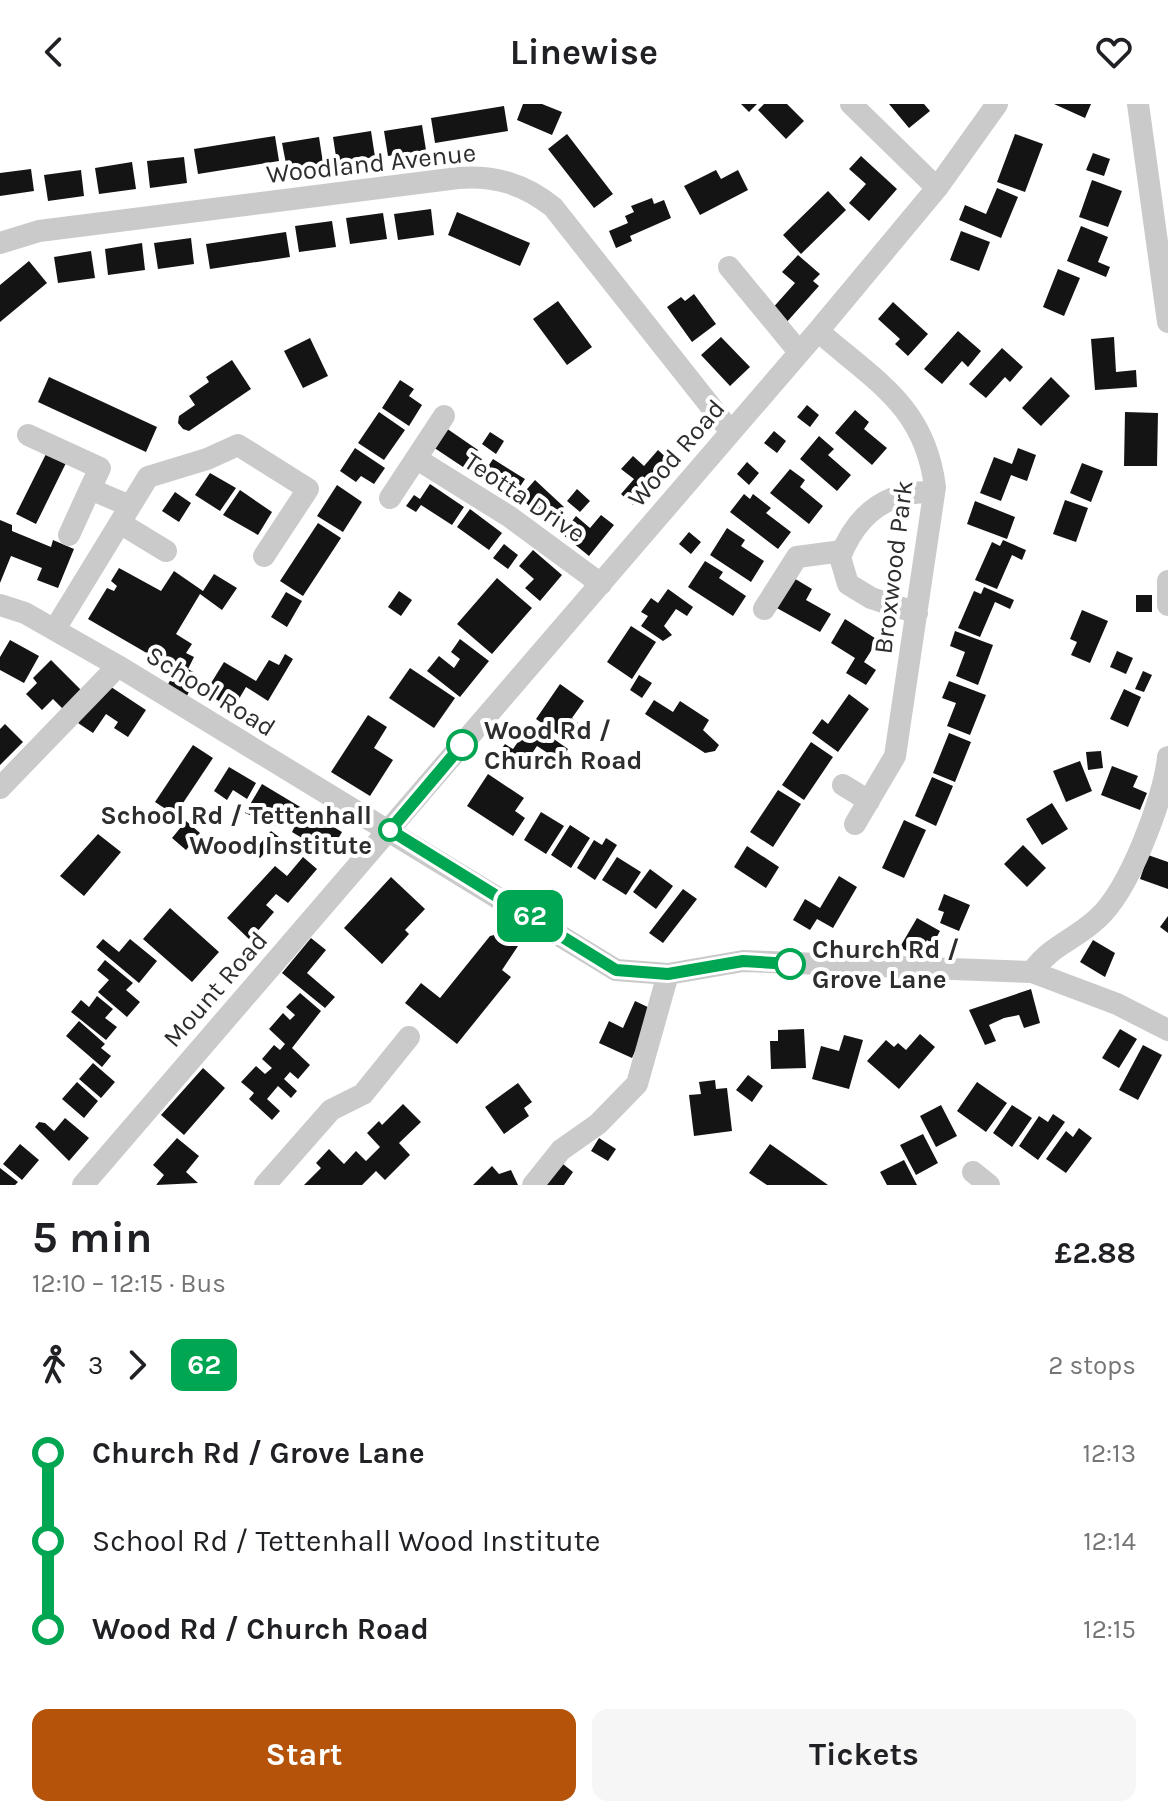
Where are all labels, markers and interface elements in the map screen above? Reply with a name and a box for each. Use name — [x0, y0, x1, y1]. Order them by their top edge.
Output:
icon: back — [32, 30, 76, 74]
icon: heart — [1092, 30, 1136, 74]
text: Linewise — [510, 31, 658, 73]
street label: Woodland Avenue — [265, 137, 477, 190]
street label: Wood Road — [621, 393, 731, 513]
street label: Teotta Drive — [458, 446, 591, 549]
street label: Broxwood Park — [867, 478, 920, 656]
street label: School Road — [140, 639, 281, 743]
place label: Wood Rd / Church Road — [484, 715, 642, 776]
marker: Wood Rd / Church Road — [447, 730, 477, 760]
place label: School Rd / Tettenhall Wood Institute — [100, 800, 372, 861]
marker: School Rd / Tettenhall Wood Institute — [379, 819, 401, 841]
line badge: 62 — [494, 890, 566, 942]
text: 62 — [513, 899, 547, 932]
street label: Mount Road — [157, 925, 274, 1054]
place label: Church Rd / Grove Lane — [812, 934, 959, 995]
marker: Church Rd / Grove Lane — [775, 949, 805, 979]
text: 5 min — [32, 1212, 152, 1263]
text: £2.88 — [1055, 1235, 1136, 1271]
text: 12:10 – 12:15 · Bus — [32, 1268, 226, 1299]
icon: walk — [32, 1343, 76, 1387]
icon: forward — [115, 1343, 159, 1387]
text: 62 — [187, 1348, 221, 1381]
text: 3 — [88, 1350, 103, 1381]
text: 2 stops — [1048, 1350, 1136, 1381]
text: Church Rd / Grove Lane — [92, 1435, 425, 1471]
text: 12:13 — [1082, 1438, 1136, 1469]
text: School Rd / Tettenhall Wood Institute — [92, 1523, 600, 1559]
text: 12:14 — [1083, 1526, 1136, 1557]
text: Wood Rd / Church Road — [92, 1611, 429, 1647]
text: 12:15 — [1083, 1614, 1136, 1645]
button: Start — [32, 1709, 576, 1801]
button: Tickets — [592, 1709, 1136, 1801]

